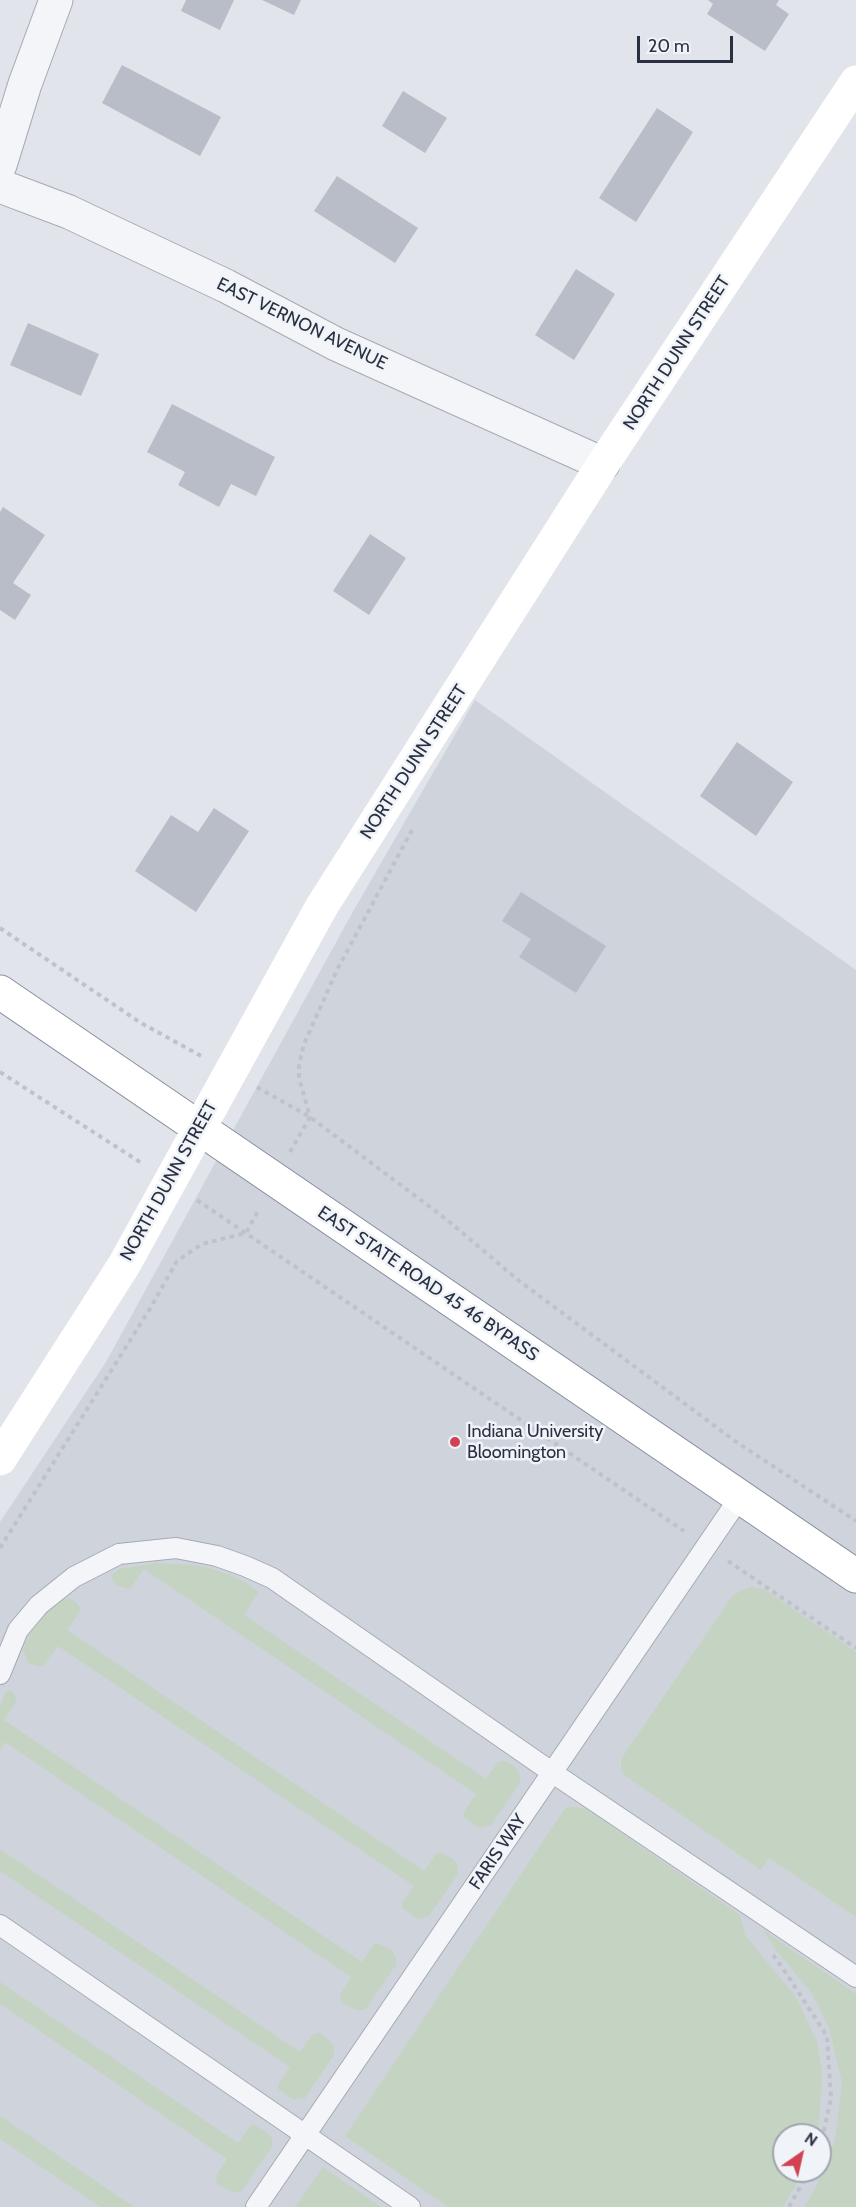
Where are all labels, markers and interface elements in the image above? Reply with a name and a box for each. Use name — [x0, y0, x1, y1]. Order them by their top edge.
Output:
scale bar — [640, 24, 736, 62]
text: 20 m — [648, 35, 690, 57]
street label: NORTH DUNN STREET — [619, 272, 735, 434]
street label: EAST VERNON AVENUE — [213, 273, 391, 375]
street label: NORTH DUNN STREET — [356, 681, 472, 843]
street label: NORTH DUNN STREET — [116, 1097, 222, 1265]
street label: EAST STATE ROAD 45 46 BYPASS — [313, 1202, 543, 1366]
place label: Indiana University Bloomington — [467, 1421, 603, 1464]
marker: Indiana University Bloomington — [448, 1435, 462, 1449]
street label: FARIS WAY — [465, 1810, 531, 1894]
north arrow — [772, 2123, 832, 2183]
text: N — [801, 2128, 821, 2150]

